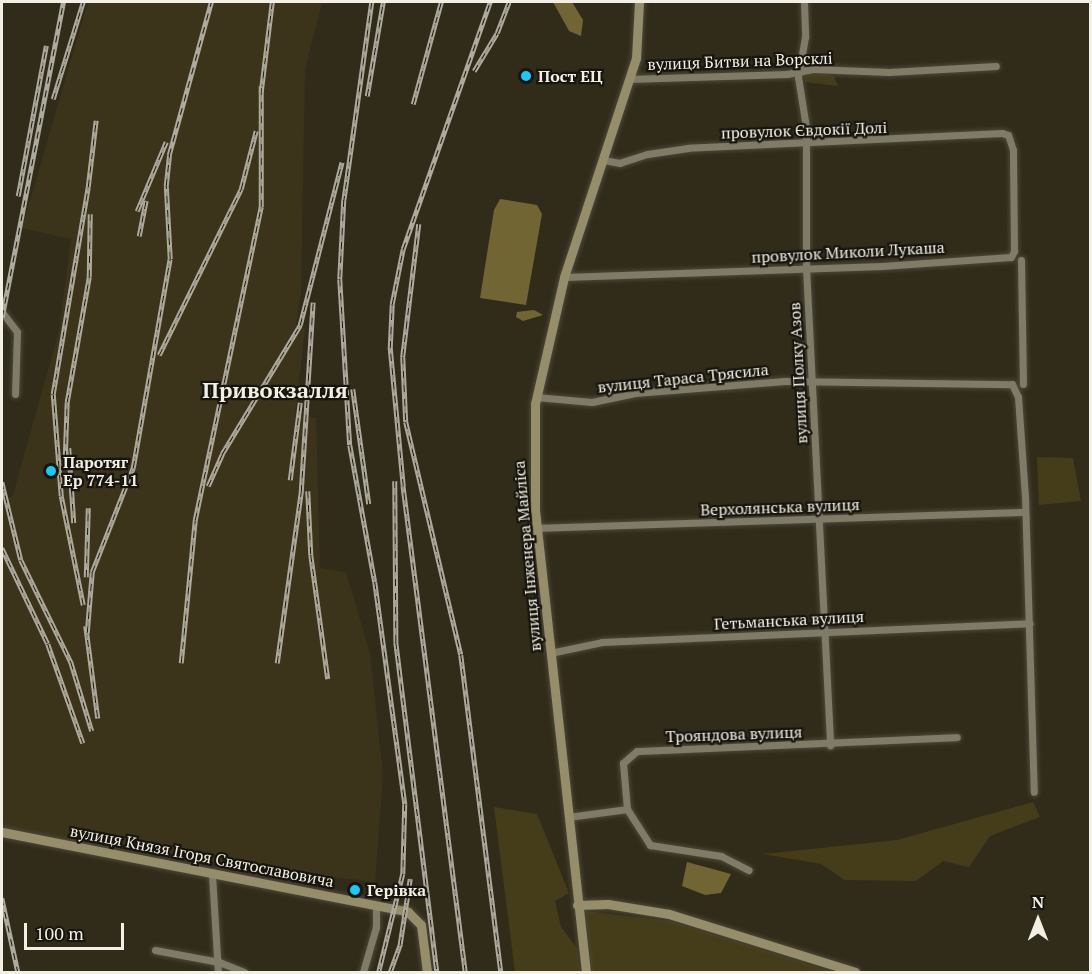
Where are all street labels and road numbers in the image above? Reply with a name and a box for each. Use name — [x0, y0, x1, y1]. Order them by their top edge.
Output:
street label: вулиця Битви на Ворсклі — [647, 48, 833, 74]
street label: провулок Євдокії Долі — [721, 118, 887, 142]
street label: провулок Миколи Лукаша — [751, 237, 945, 267]
street label: вулиця Полку Азов — [785, 302, 811, 444]
street label: вулиця Тараса Трясила — [597, 359, 769, 397]
street label: вулиця Інженера Майліса — [509, 460, 545, 652]
street label: Верхолянська вулиця — [700, 495, 860, 519]
street label: Гетьманська вулиця — [713, 606, 865, 634]
street label: Трояндова вулиця — [665, 722, 803, 746]
street label: вулиця Князя Ігоря Святославовича — [68, 821, 336, 891]

